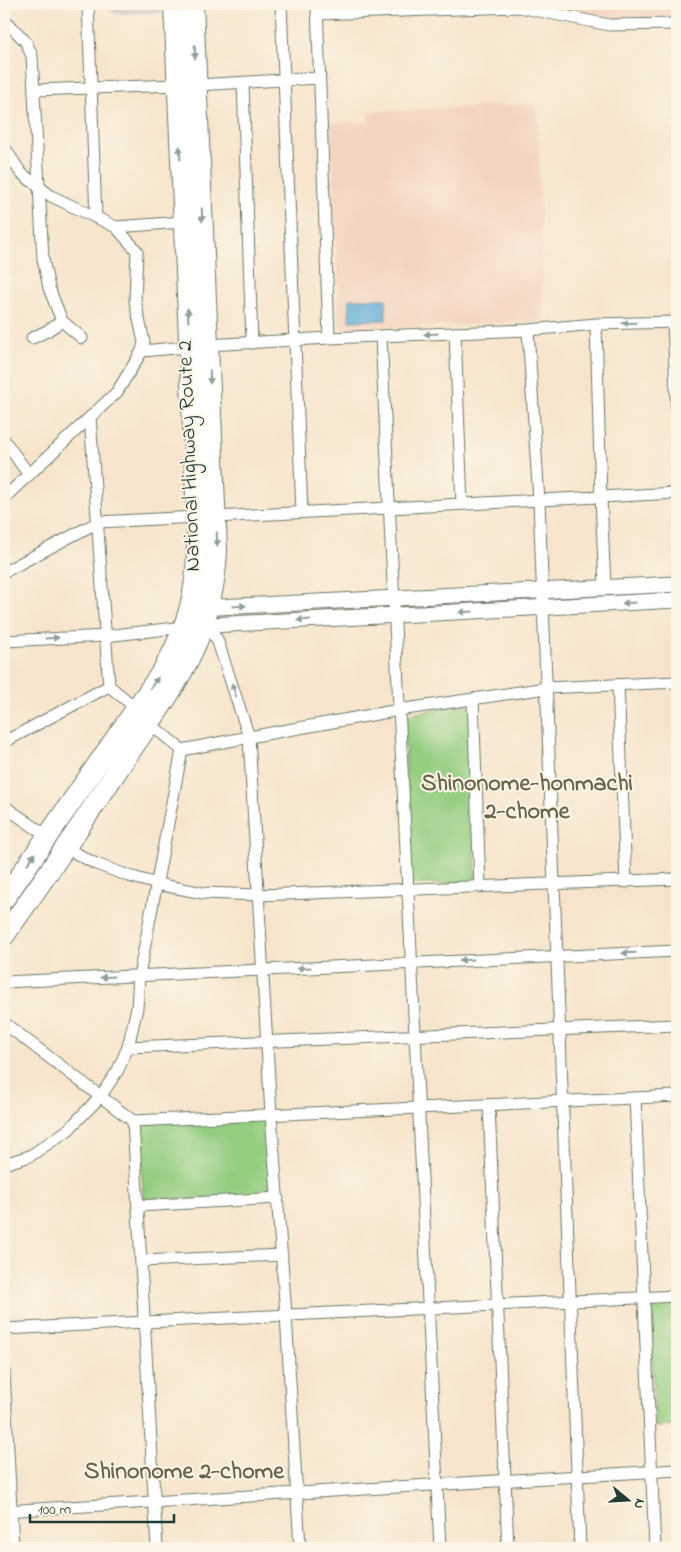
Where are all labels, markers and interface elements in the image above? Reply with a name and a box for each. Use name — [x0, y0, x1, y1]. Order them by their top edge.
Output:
one-way arrow — [192, 45, 200, 61]
one-way arrow — [176, 145, 184, 161]
one-way arrow — [199, 207, 207, 223]
one-way arrow — [183, 307, 191, 323]
one-way arrow — [620, 320, 636, 328]
one-way arrow — [423, 331, 439, 339]
street label: National Highway Route 2 — [170, 340, 211, 572]
one-way arrow — [206, 369, 214, 385]
one-way arrow — [213, 532, 221, 548]
one-way arrow — [620, 600, 636, 608]
one-way arrow — [231, 602, 247, 610]
one-way arrow — [458, 609, 474, 617]
one-way arrow — [296, 617, 312, 625]
one-way arrow — [45, 634, 61, 642]
one-way arrow — [149, 676, 159, 690]
one-way arrow — [230, 683, 238, 698]
district label: Shinonome-honmachi 2-chome — [421, 767, 633, 830]
one-way arrow — [26, 852, 36, 866]
one-way arrow — [620, 949, 636, 957]
one-way arrow — [458, 956, 474, 964]
one-way arrow — [296, 964, 312, 972]
one-way arrow — [98, 974, 114, 982]
district label: Shinonome 2-chome — [84, 1455, 285, 1490]
north arrow — [604, 1474, 654, 1524]
scale bar — [30, 1492, 174, 1524]
text: N — [627, 1496, 650, 1511]
text: 100 m — [38, 1499, 71, 1521]

